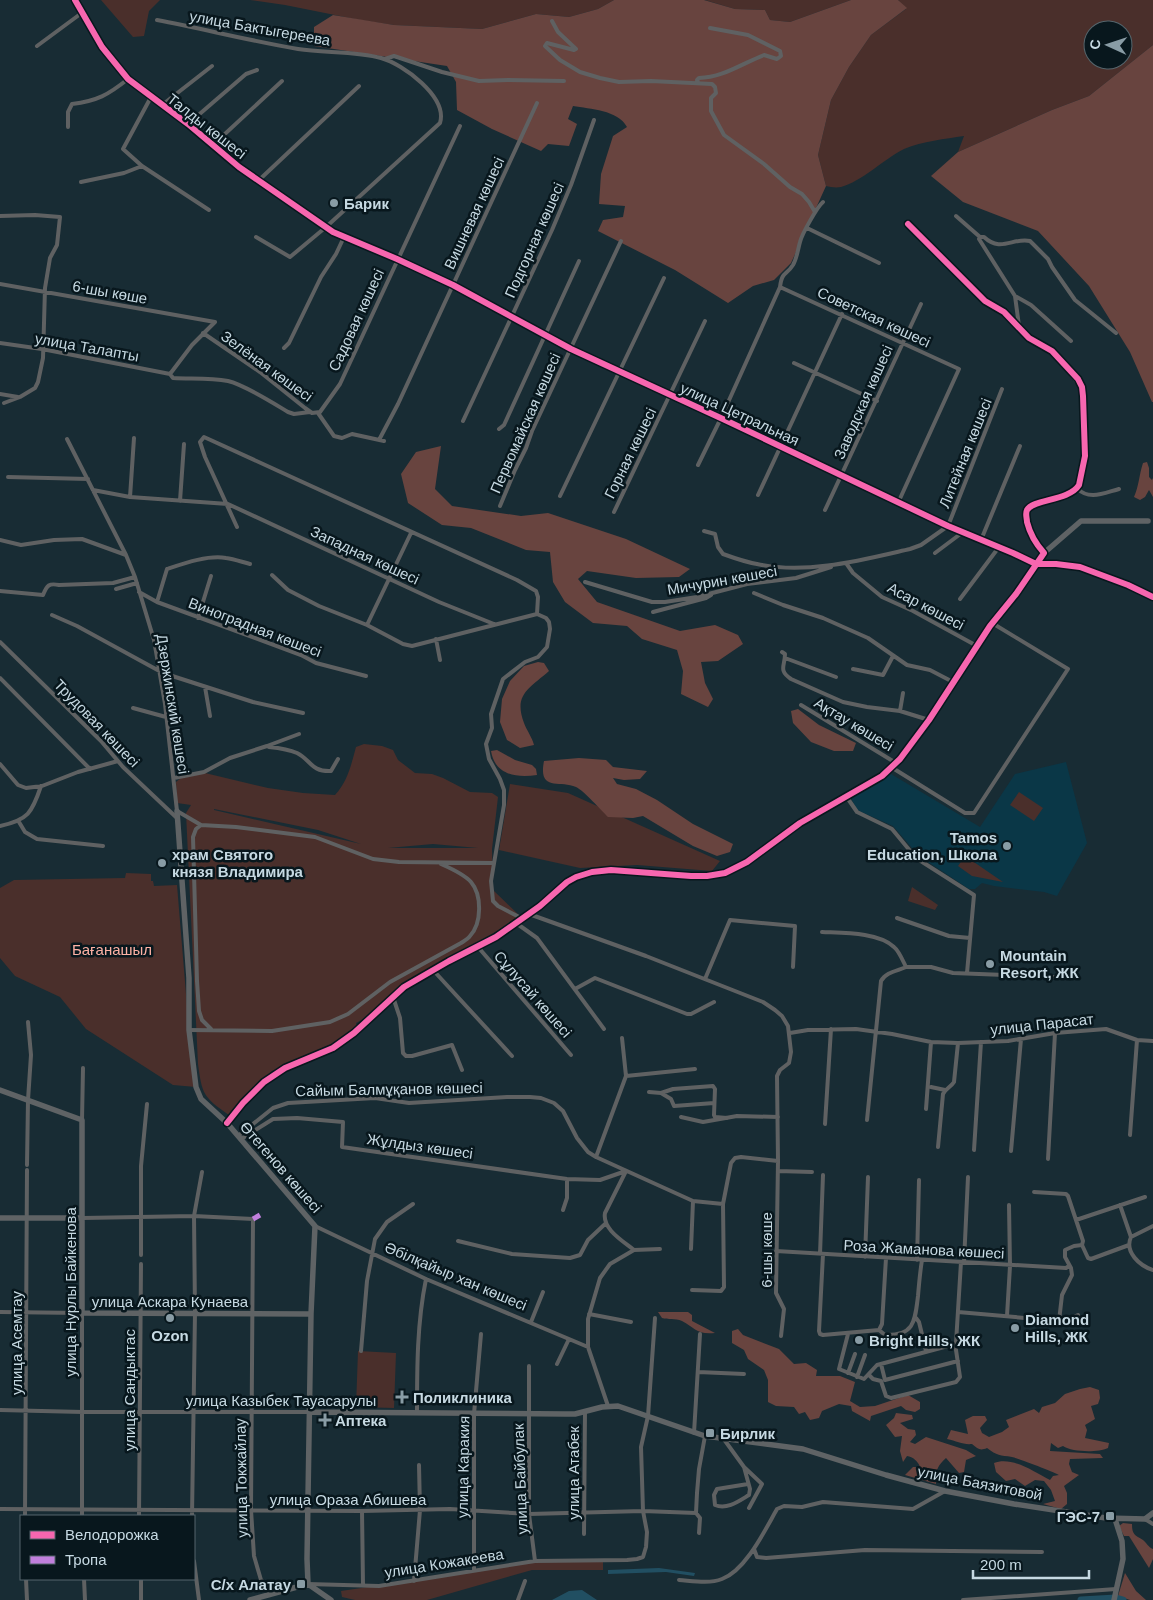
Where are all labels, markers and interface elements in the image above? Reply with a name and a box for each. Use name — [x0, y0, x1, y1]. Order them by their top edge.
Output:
street label: улица Бактыгереева — [188, 7, 332, 49]
north arrow — [1083, 20, 1133, 70]
text: С — [1087, 39, 1103, 50]
street label: Талды көшесі — [164, 90, 250, 162]
street label: Вишневая көшесі — [441, 154, 507, 272]
street label: Подгорная көшесі — [501, 180, 567, 300]
place label: Барик — [344, 195, 390, 212]
marker: Барик — [328, 197, 340, 209]
street label: Садовая көшесі — [325, 266, 387, 374]
street label: 6-шы көше — [71, 277, 149, 307]
street label: Советская көшесі — [815, 283, 933, 351]
street label: Зелёная көшесі — [218, 327, 316, 405]
street label: улица Талапты — [34, 330, 140, 364]
street label: Заводская көшесі — [830, 342, 896, 462]
street label: Первомайская көшесі — [486, 350, 564, 496]
street label: улица Цетральная — [678, 379, 802, 449]
street label: Литейная көшесі — [935, 396, 995, 510]
street label: Горная көшесі — [601, 405, 659, 501]
street label: Западная көшесі — [308, 522, 422, 588]
street label: Мичурин көшесі — [666, 562, 778, 598]
street label: Асар көшесі — [885, 579, 967, 633]
street label: Виноградная көшесі — [186, 594, 324, 660]
street label: Дзержинский көшесі — [154, 633, 192, 775]
street label: Трудовая көшесі — [51, 676, 143, 770]
street label: Ақтау көшесі — [811, 694, 897, 754]
place label: Tamos Education, Школа — [867, 829, 998, 863]
marker: Tamos Education, Школа — [1001, 840, 1013, 852]
place label: храм Святого князя Владимира — [172, 846, 304, 880]
marker: храм Святого князя Владимира — [156, 857, 168, 869]
park label: Бағанашыл — [72, 941, 152, 958]
street label: Сұлусай көшесі — [491, 947, 575, 1041]
place label: Mountain Resort, ЖК — [1000, 947, 1079, 981]
marker: Mountain Resort, ЖК — [984, 958, 996, 970]
street label: улица Парасат — [990, 1010, 1095, 1038]
street label: Сайым Балмұқанов көшесі — [295, 1079, 483, 1099]
street label: Өтегенов көшесі — [237, 1118, 325, 1216]
street label: Жұлдыз көшесі — [366, 1130, 474, 1162]
street label: улица Нурлы Байкенова — [62, 1207, 79, 1377]
street label: 6-шы көше — [758, 1212, 775, 1288]
street label: Роза Жаманова көшесі — [843, 1236, 1005, 1262]
street label: Әбілқайыр хан көшесі — [382, 1238, 530, 1314]
street label: улица Асемтау — [8, 1291, 25, 1395]
street label: улица Аскара Кунаева — [92, 1293, 249, 1310]
place label: Diamond Hills, ЖК — [1025, 1311, 1089, 1345]
marker: Ozon — [164, 1312, 176, 1324]
marker: Diamond Hills, ЖК — [1009, 1322, 1021, 1334]
place label: Ozon — [151, 1327, 189, 1344]
street label: улица Сандыктас — [121, 1329, 138, 1451]
place label: Bright Hills, ЖК — [869, 1332, 981, 1349]
marker: Bright Hills, ЖК — [853, 1334, 865, 1346]
place label: Поликлиника — [413, 1389, 513, 1406]
marker: Поликлиника — [395, 1390, 409, 1404]
street label: улица Казыбек Тауасарулы — [186, 1392, 376, 1409]
place label: Аптека — [335, 1412, 387, 1429]
marker: Аптека — [319, 1414, 331, 1426]
street label: улица Каракия — [454, 1416, 472, 1518]
street label: улица Токжайлау — [231, 1418, 251, 1538]
street label: улица Байбулак — [510, 1423, 530, 1535]
place label: Бирлик — [720, 1425, 776, 1442]
street label: улица Атабек — [565, 1426, 582, 1520]
marker: Бирлик — [704, 1427, 716, 1439]
street label: улица Баязитовой — [916, 1463, 1044, 1503]
street label: улица Ораза Абишева — [270, 1491, 427, 1508]
place label: ГЭС-7 — [1057, 1508, 1100, 1525]
marker: ГЭС-7 — [1104, 1510, 1116, 1522]
legend — [20, 1515, 195, 1580]
text: Велодорожка — [65, 1526, 159, 1543]
street label: улица Кожакеева — [383, 1545, 505, 1581]
scale bar — [973, 1548, 1089, 1580]
text: Тропа — [65, 1551, 107, 1568]
text: 200 m — [980, 1556, 1022, 1573]
place label: С/х Алатау — [211, 1576, 292, 1593]
marker: С/х Алатау — [295, 1578, 307, 1590]

